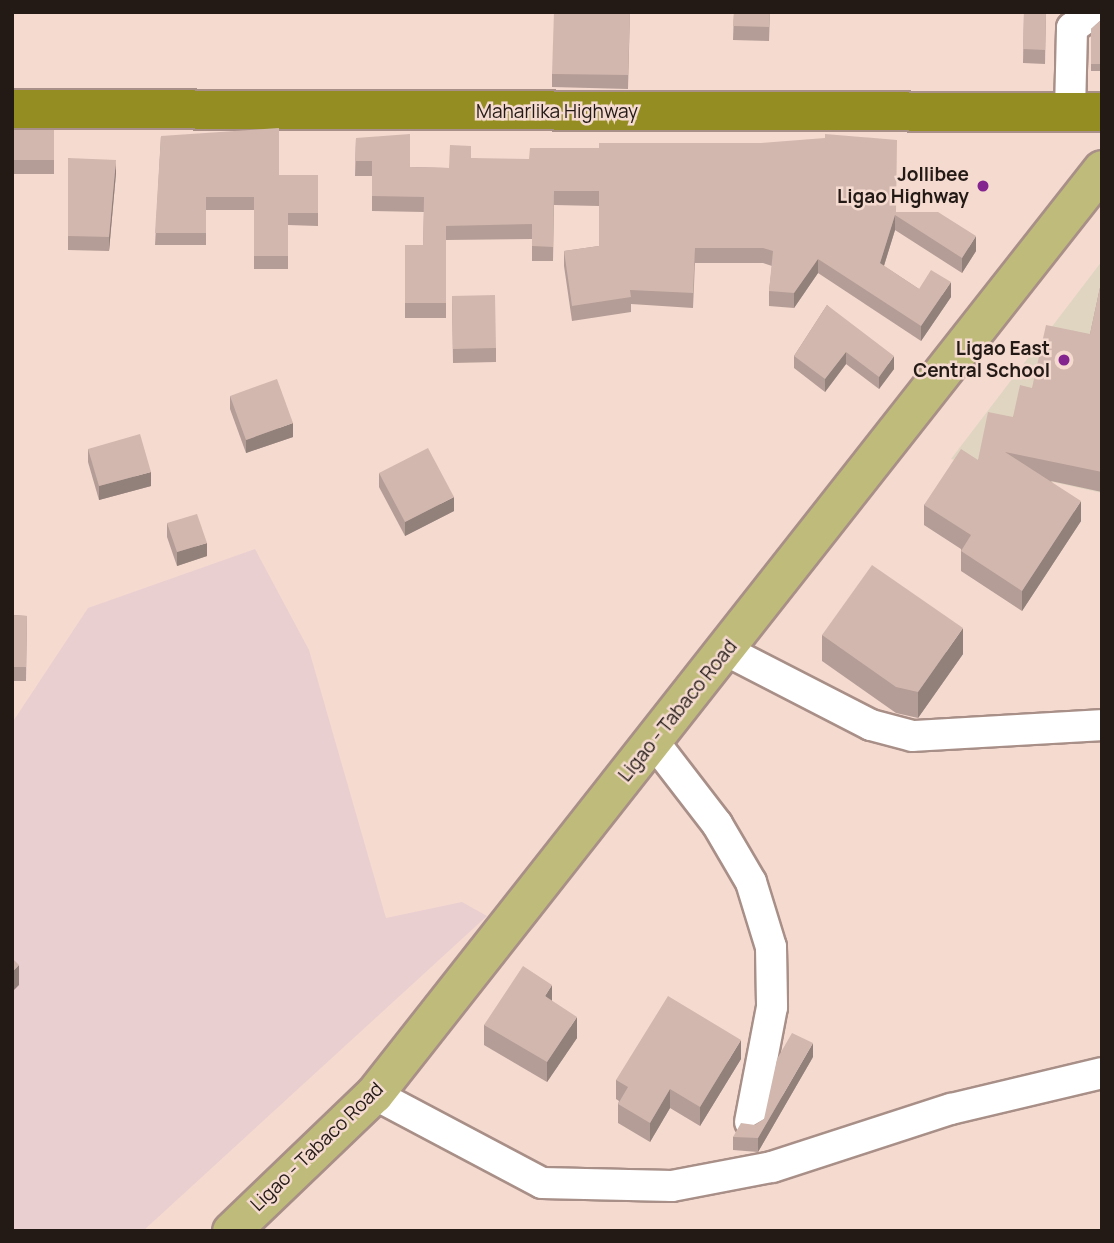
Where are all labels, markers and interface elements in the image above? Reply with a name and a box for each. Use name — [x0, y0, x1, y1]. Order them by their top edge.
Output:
street label: Maharlika Highway — [476, 101, 638, 123]
place label: Jollibee Ligao Highway — [837, 164, 969, 208]
marker: Jollibee Ligao Highway — [975, 178, 991, 194]
place label: Ligao East Central School — [913, 338, 1050, 382]
marker: Ligao East Central School — [1056, 352, 1072, 368]
street label: Ligao - Tabaco Road — [614, 636, 742, 786]
street label: Ligao - Tabaco Road — [246, 1078, 388, 1216]

